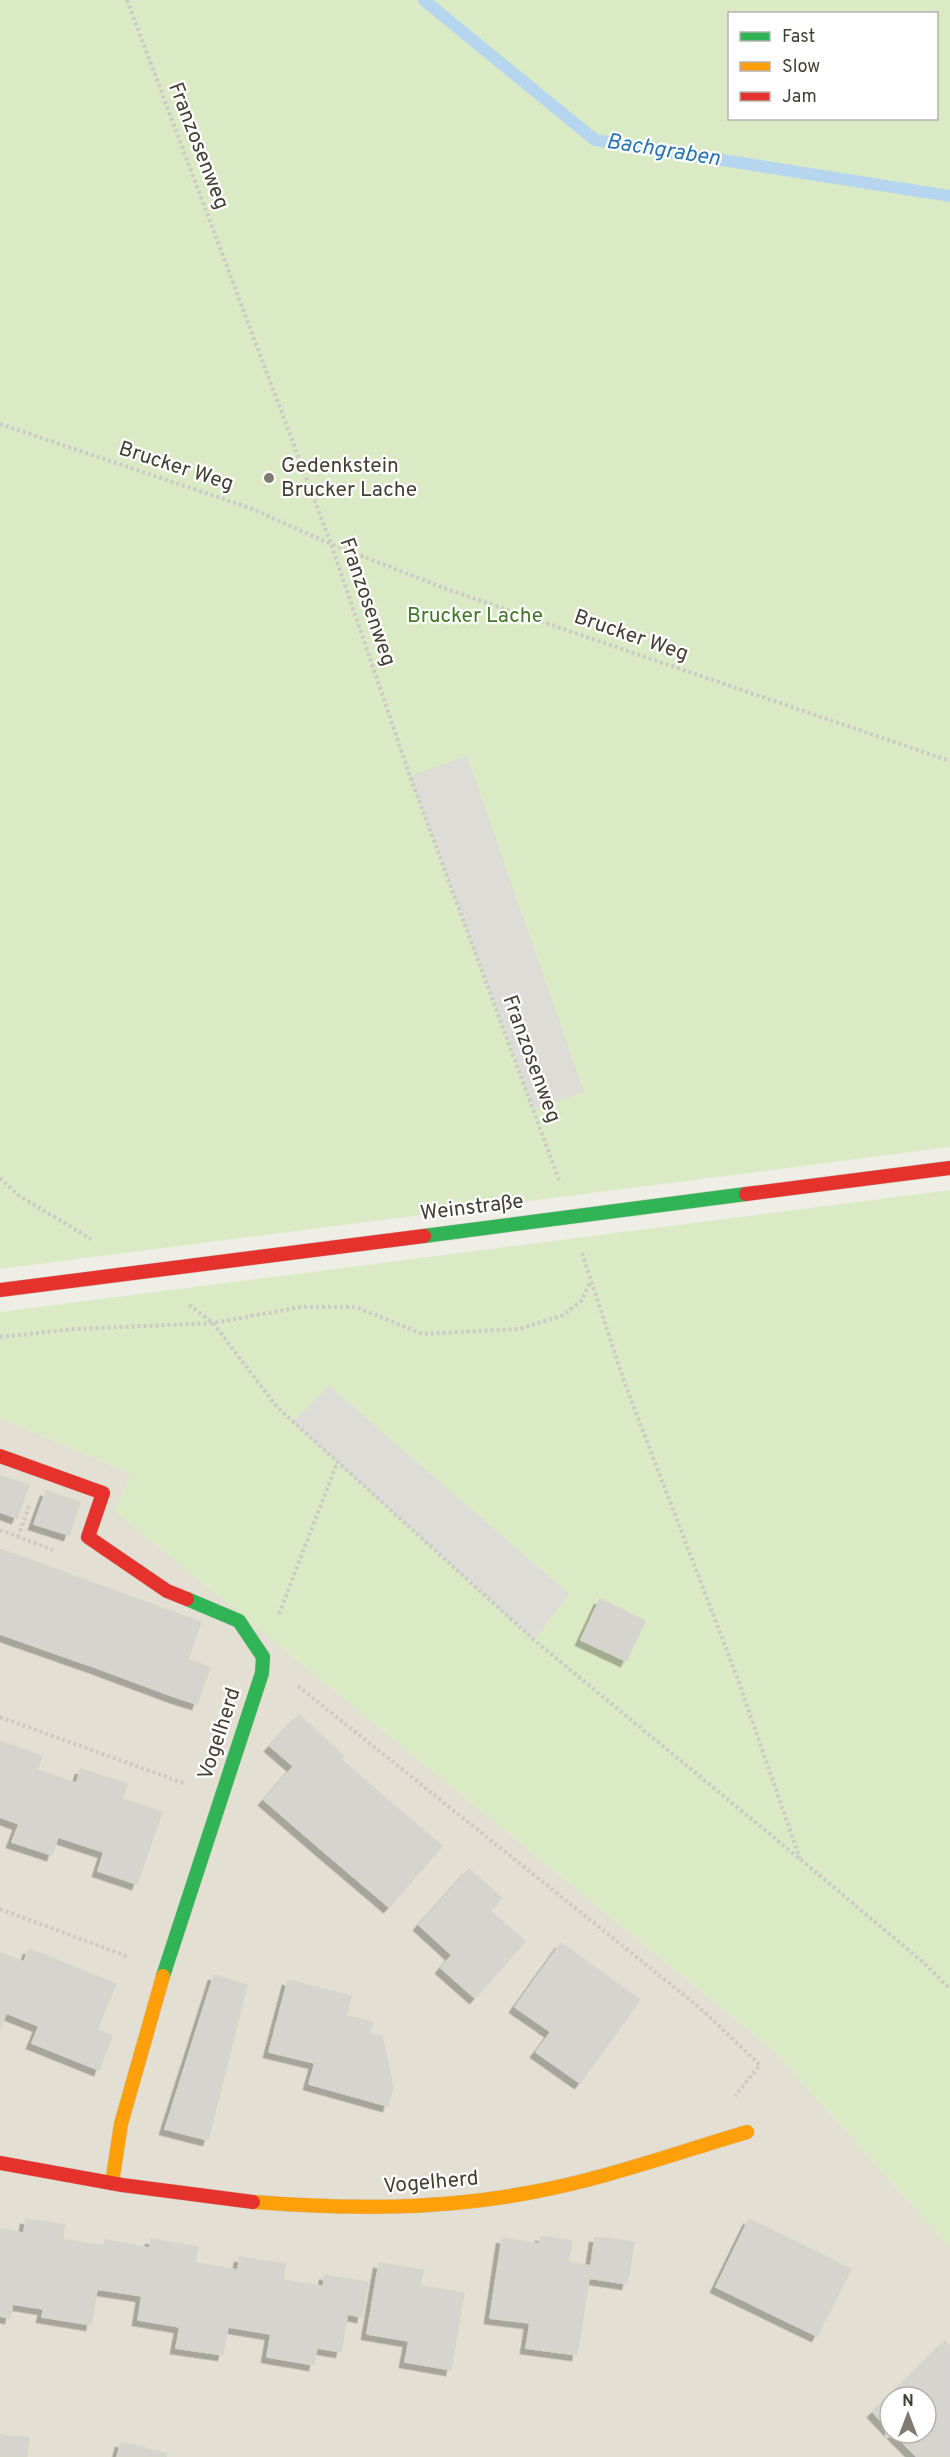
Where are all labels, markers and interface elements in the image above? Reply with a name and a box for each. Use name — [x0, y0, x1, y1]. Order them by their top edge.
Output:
legend — [728, 12, 938, 120]
text: Fast — [782, 26, 815, 49]
text: Slow — [782, 56, 820, 79]
street label: Franzosenweg — [161, 79, 235, 213]
text: Jam — [782, 86, 817, 109]
water label: Bachgraben — [604, 129, 722, 173]
street label: Brucker Weg — [115, 436, 237, 498]
place label: Gedenkstein Brucker Lache — [281, 453, 417, 504]
marker: Gedenkstein Brucker Lache — [262, 471, 276, 485]
street label: Franzosenweg — [332, 534, 402, 670]
park label: Brucker Lache — [407, 603, 543, 630]
street label: Brucker Weg — [570, 604, 692, 668]
street label: Franzosenweg — [495, 991, 567, 1127]
street label: Weinstraße — [419, 1188, 525, 1228]
street label: Vogelherd — [192, 1684, 248, 1784]
street label: Vogelherd — [382, 2165, 480, 2201]
north arrow — [878, 2385, 938, 2445]
text: N — [902, 2392, 914, 2412]

